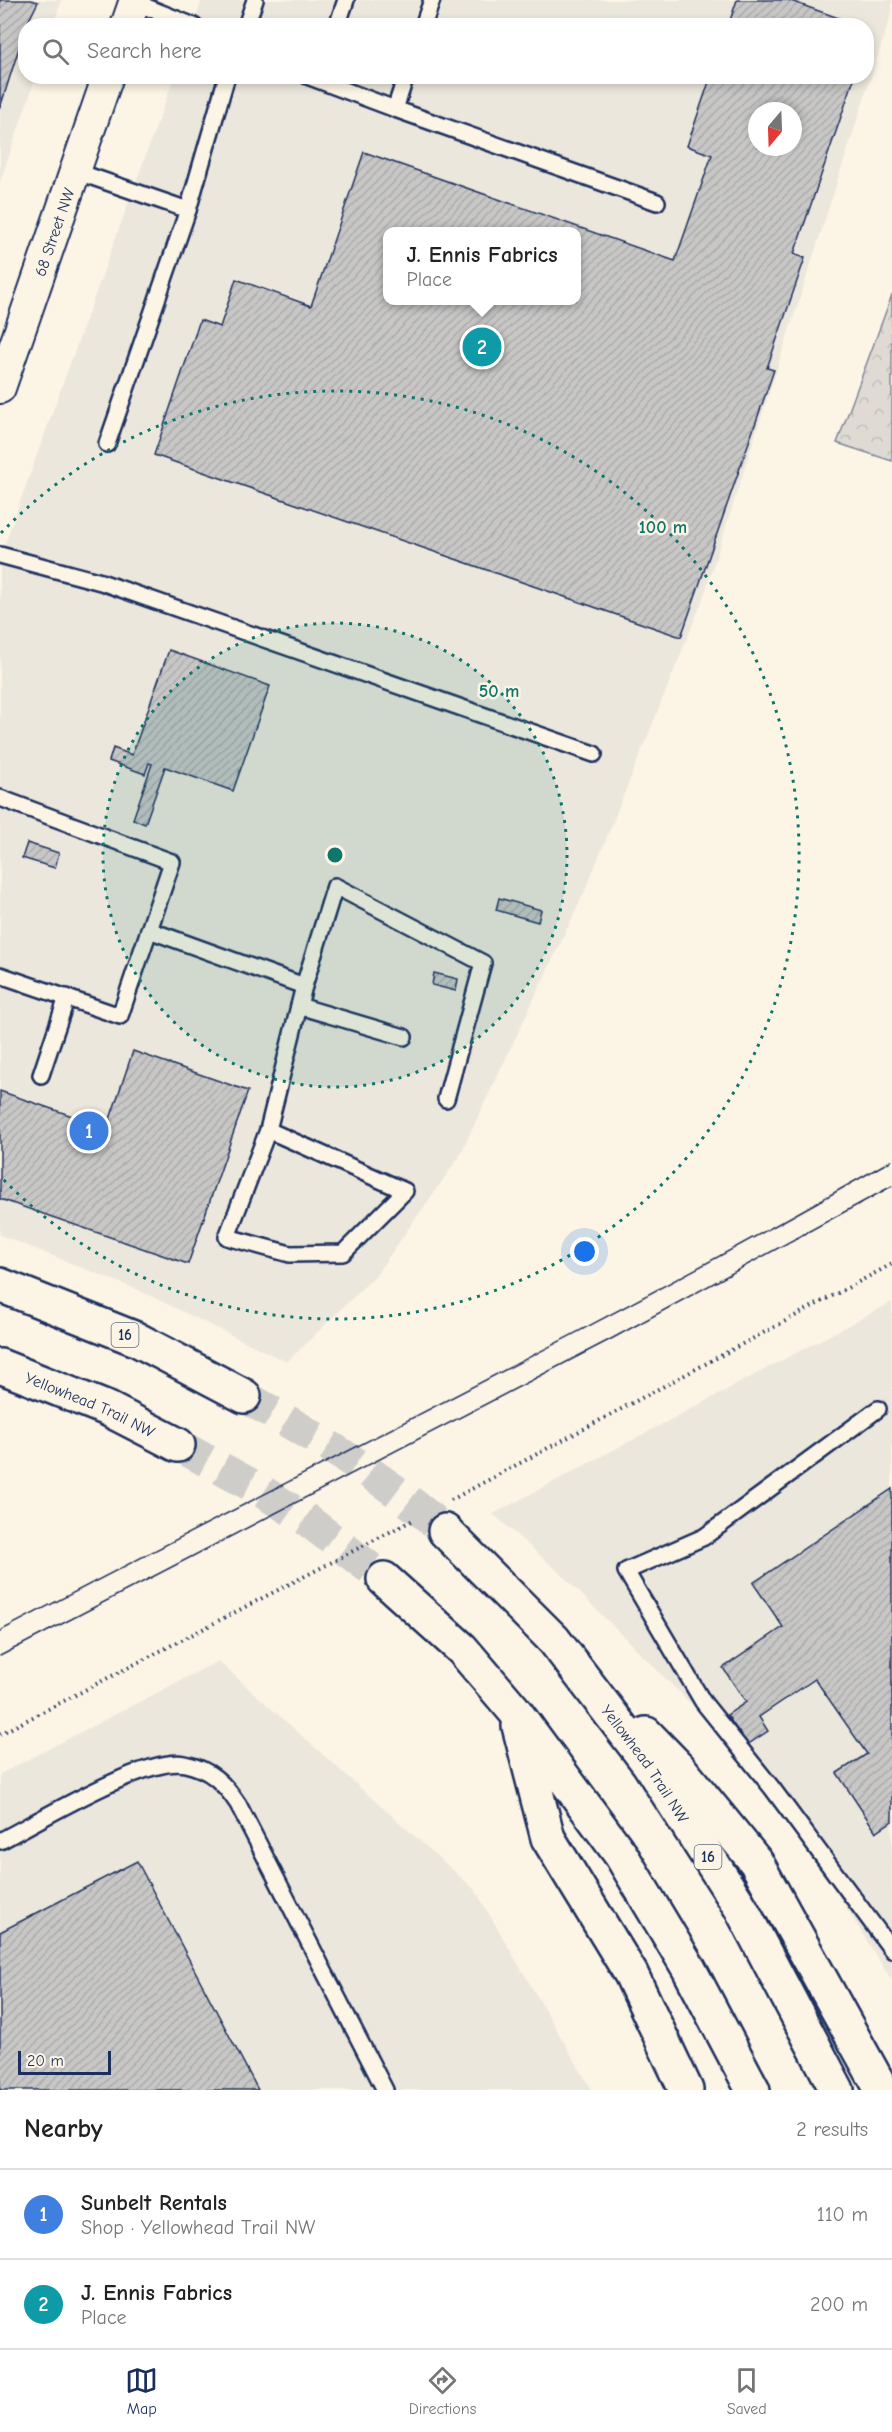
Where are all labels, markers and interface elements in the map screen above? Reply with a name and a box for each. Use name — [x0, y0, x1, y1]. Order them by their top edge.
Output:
search box — [18, 18, 874, 84]
icon: search — [39, 35, 72, 68]
text: Search here — [87, 38, 202, 64]
north arrow — [748, 102, 802, 156]
street label: 68 Street NW — [31, 186, 79, 279]
popup — [383, 227, 581, 305]
text: J. Ennis Fabrics — [406, 242, 558, 268]
text: Place — [406, 268, 452, 291]
pin: 2 — [462, 324, 502, 370]
text: 100 m — [639, 517, 687, 538]
text: 50 m — [479, 681, 519, 702]
centre of rings — [325, 845, 345, 865]
pin: 1 — [70, 1108, 109, 1154]
your location — [570, 1237, 599, 1266]
road number: 16 — [112, 1323, 138, 1347]
street label: Yellowhead Trail NW — [22, 1369, 158, 1442]
street label: Yellowhead Trail NW — [597, 1702, 692, 1826]
road number: 16 — [694, 1845, 722, 1869]
scale bar — [18, 2048, 111, 2076]
text: 20 m — [27, 2052, 64, 2070]
text: Nearby — [24, 2114, 103, 2144]
text: 2 results — [796, 2118, 868, 2141]
text: Sunbelt Rentals — [81, 2190, 227, 2216]
text: 1 — [40, 2203, 47, 2226]
text: 110 m — [817, 2203, 868, 2226]
text: Shop · Yellowhead Trail NW — [81, 2216, 315, 2239]
text: J. Ennis Fabrics — [81, 2280, 232, 2306]
text: 2 — [39, 2293, 48, 2316]
text: 200 m — [810, 2293, 868, 2316]
text: Place — [81, 2306, 127, 2329]
tab: Map — [125, 2364, 158, 2418]
tab: Directions — [409, 2364, 476, 2418]
tab: Saved — [727, 2364, 767, 2418]

